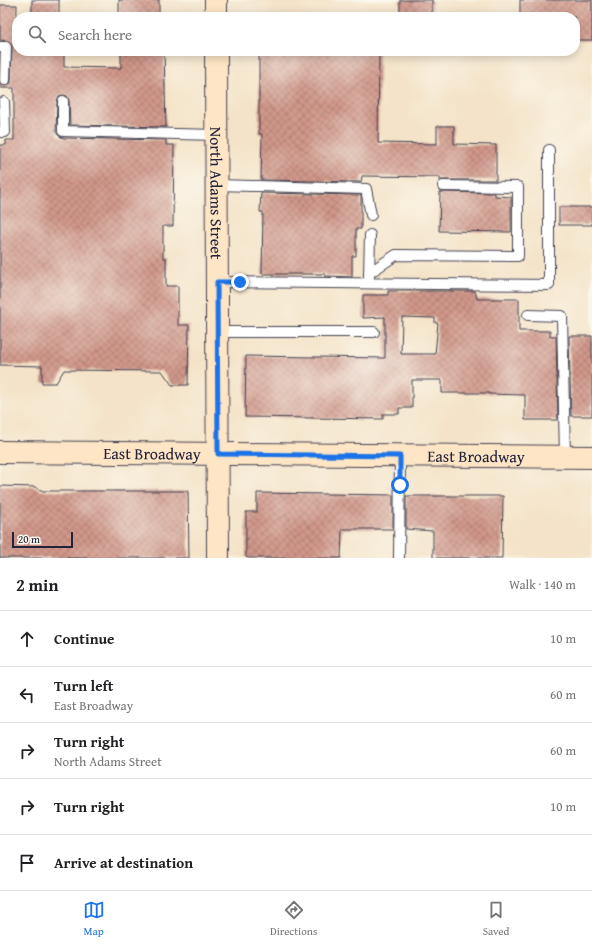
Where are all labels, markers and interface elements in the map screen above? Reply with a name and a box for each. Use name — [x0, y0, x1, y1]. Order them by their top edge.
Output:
search box — [12, 12, 580, 56]
icon: search — [26, 23, 48, 45]
text: Search here — [58, 24, 132, 45]
street label: North Adams Street — [204, 127, 229, 260]
route end — [231, 273, 249, 291]
street label: East Broadway — [103, 441, 201, 466]
street label: East Broadway — [427, 444, 525, 468]
route start — [391, 476, 409, 494]
scale bar — [12, 530, 73, 549]
text: 20 m — [18, 531, 40, 547]
text: 2 min — [16, 572, 58, 597]
text: Walk · 140 m — [509, 575, 576, 594]
icon: ahead — [16, 628, 38, 650]
text: Continue — [54, 628, 115, 649]
text: 10 m — [550, 629, 576, 648]
text: Turn left — [54, 675, 113, 696]
icon: left — [16, 684, 38, 706]
text: 60 m — [550, 685, 576, 704]
text: East Broadway — [54, 696, 133, 715]
text: Turn right — [54, 731, 125, 752]
icon: right — [16, 740, 38, 762]
text: 60 m — [550, 741, 576, 760]
text: North Adams Street — [54, 752, 162, 771]
icon: right — [16, 796, 38, 818]
text: Turn right — [54, 796, 125, 817]
text: 10 m — [550, 797, 576, 816]
icon: arrive — [16, 852, 38, 874]
text: Arrive at destination — [54, 852, 193, 873]
tab: Map — [83, 899, 105, 939]
tab: Directions — [270, 899, 317, 939]
tab: Saved — [483, 899, 509, 939]

